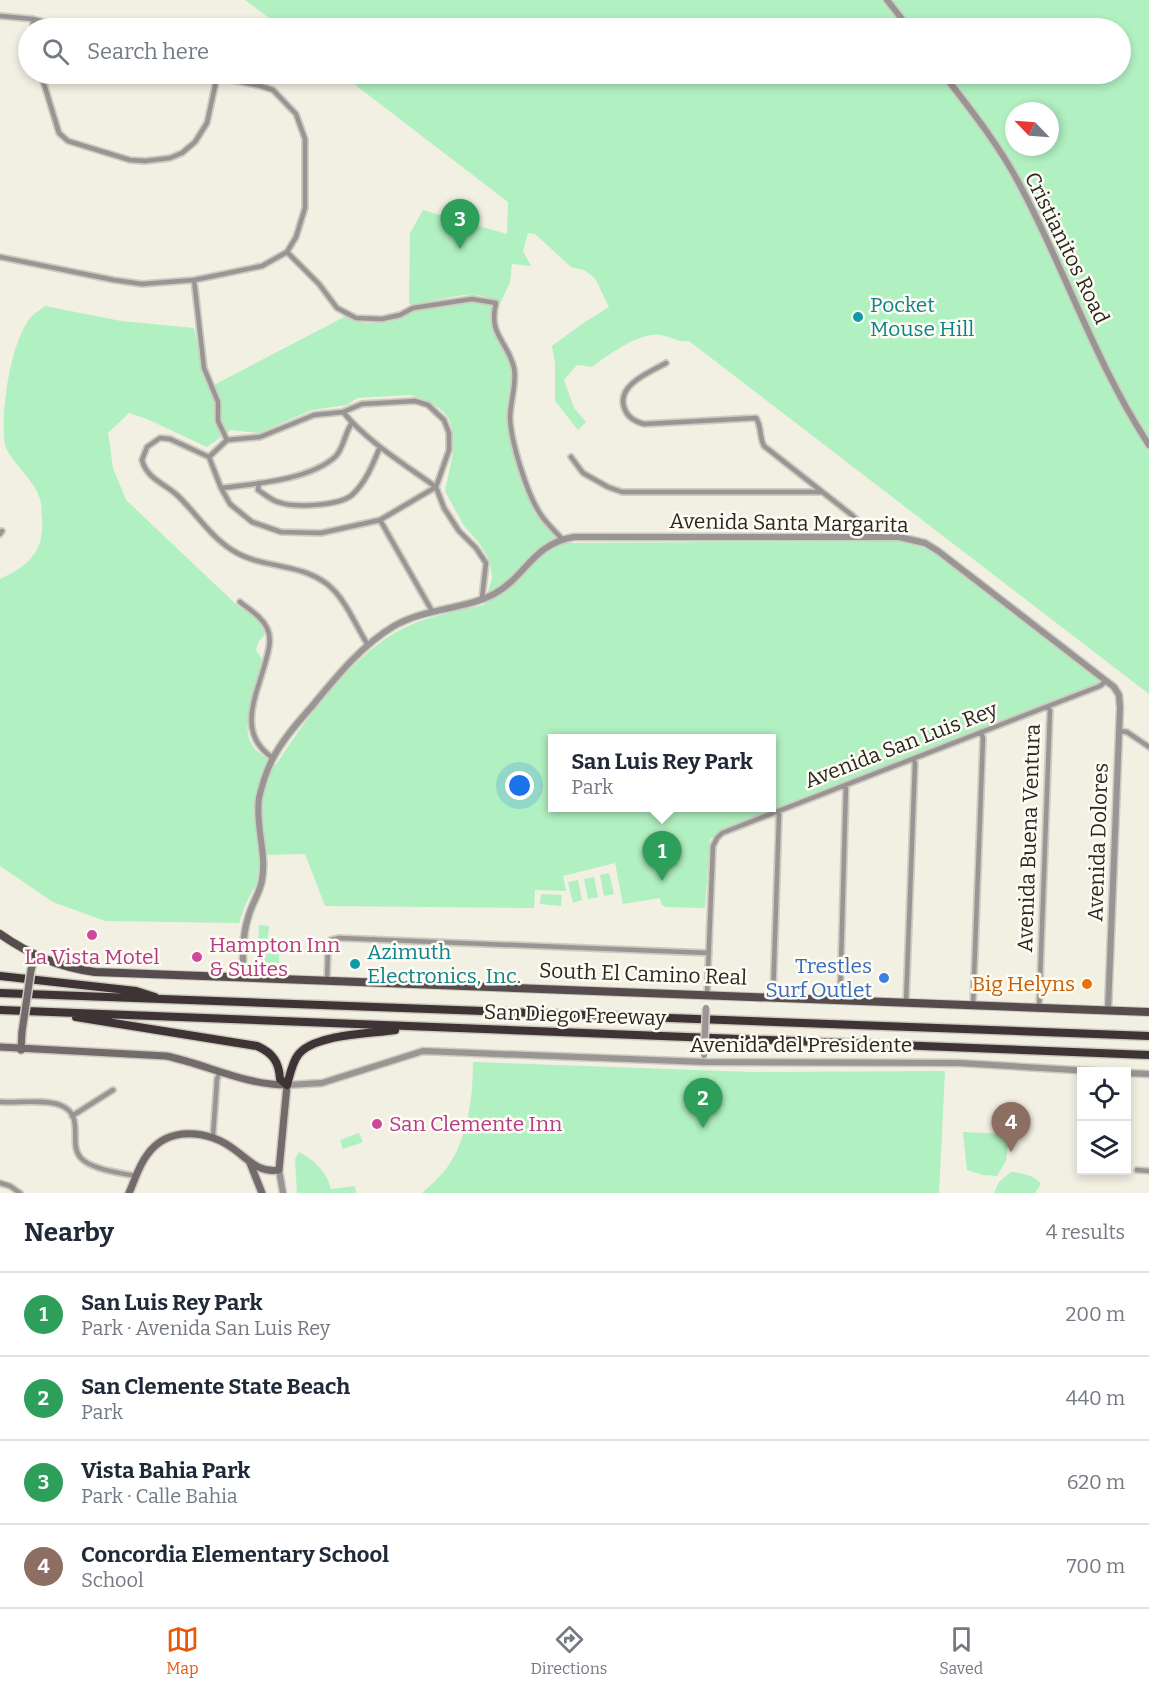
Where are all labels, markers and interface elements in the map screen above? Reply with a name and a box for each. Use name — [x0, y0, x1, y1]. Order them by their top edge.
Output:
search box — [18, 18, 1131, 84]
icon: search — [39, 35, 72, 68]
text: Search here — [87, 38, 209, 65]
north arrow — [1005, 102, 1059, 156]
street label: Cristianitos Road — [1019, 168, 1115, 328]
pin: 3 — [440, 200, 480, 249]
place label: Pocket Mouse Hill — [870, 292, 974, 342]
marker: Pocket Mouse Hill — [851, 310, 865, 324]
street label: Avenida Santa Margarita — [669, 508, 909, 538]
street label: Avenida San Luis Rey — [801, 696, 1002, 794]
street label: Avenida Buena Ventura — [1012, 723, 1046, 953]
popup — [548, 734, 776, 812]
text: San Luis Rey Park — [571, 748, 753, 775]
street label: Avenida Dolores — [1082, 762, 1114, 922]
your location — [505, 771, 534, 800]
text: Park — [571, 775, 613, 799]
pin: 1 — [642, 832, 682, 881]
marker: La Vista Motel — [85, 928, 99, 942]
place label: Hampton Inn & Suites — [209, 932, 340, 982]
place label: Azimuth Electronics, Inc. — [367, 939, 521, 989]
place label: La Vista Motel — [24, 944, 160, 970]
marker: Hampton Inn & Suites — [190, 950, 204, 964]
place label: Trestles Surf Outlet — [765, 953, 872, 1003]
marker: Azimuth Electronics, Inc. — [348, 957, 362, 971]
street label: South El Camino Real — [539, 957, 747, 991]
marker: Trestles Surf Outlet — [877, 971, 891, 985]
place label: Big Helyns — [972, 971, 1075, 997]
marker: Big Helyns — [1080, 977, 1094, 991]
street label: San Diego Freeway — [483, 999, 668, 1031]
street label: Avenida del Presidente — [690, 1032, 912, 1058]
map controls — [1077, 1067, 1131, 1175]
button: locate — [1077, 1067, 1131, 1121]
pin: 2 — [684, 1078, 722, 1128]
pin: 4 — [992, 1102, 1030, 1152]
place label: San Clemente Inn — [389, 1111, 562, 1137]
marker: San Clemente Inn — [370, 1117, 384, 1131]
button: layers — [1077, 1121, 1131, 1175]
text: Nearby — [24, 1217, 114, 1248]
text: 4 results — [1046, 1220, 1125, 1244]
text: San Luis Rey Park — [81, 1289, 263, 1316]
text: 1 — [39, 1302, 48, 1326]
text: 200 m — [1065, 1302, 1125, 1326]
text: Park · Avenida San Luis Rey — [81, 1316, 330, 1340]
text: San Clemente State Beach — [81, 1373, 350, 1400]
text: 2 — [38, 1386, 49, 1410]
text: 440 m — [1066, 1386, 1125, 1410]
text: Park — [81, 1400, 123, 1424]
text: Vista Bahia Park — [81, 1457, 250, 1484]
text: 3 — [38, 1470, 49, 1494]
text: 620 m — [1067, 1470, 1125, 1494]
text: Park · Calle Bahia — [81, 1484, 238, 1508]
text: Concordia Elementary School — [81, 1541, 389, 1568]
text: 4 — [37, 1554, 50, 1578]
text: 700 m — [1067, 1554, 1125, 1578]
text: School — [81, 1568, 144, 1592]
tab: Map — [166, 1623, 199, 1678]
tab: Directions — [531, 1623, 608, 1678]
tab: Saved — [939, 1623, 983, 1678]

